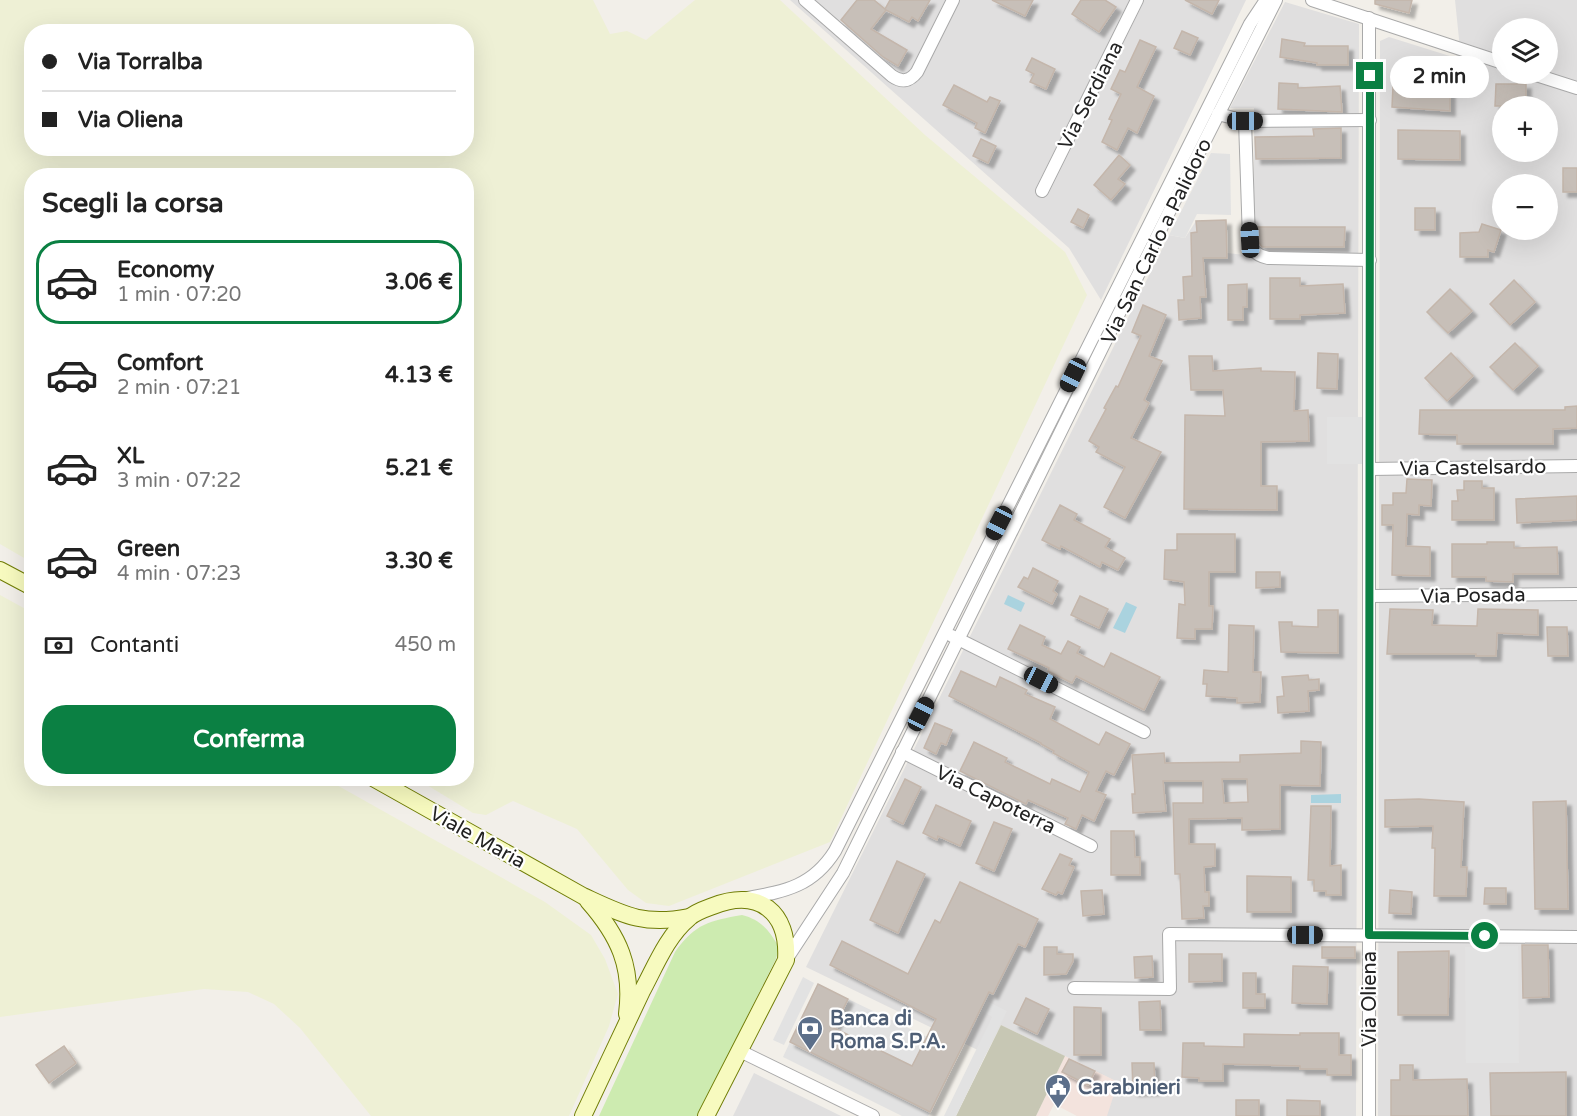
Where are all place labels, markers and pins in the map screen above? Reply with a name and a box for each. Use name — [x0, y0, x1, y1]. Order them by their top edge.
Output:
place label: Banca di Roma S.P.A. — [830, 1007, 946, 1054]
bank icon: Banca di Roma S.P.A. — [795, 1014, 825, 1052]
public building icon: Carabinieri — [1043, 1072, 1073, 1110]
place label: Carabinieri — [1078, 1076, 1181, 1100]

